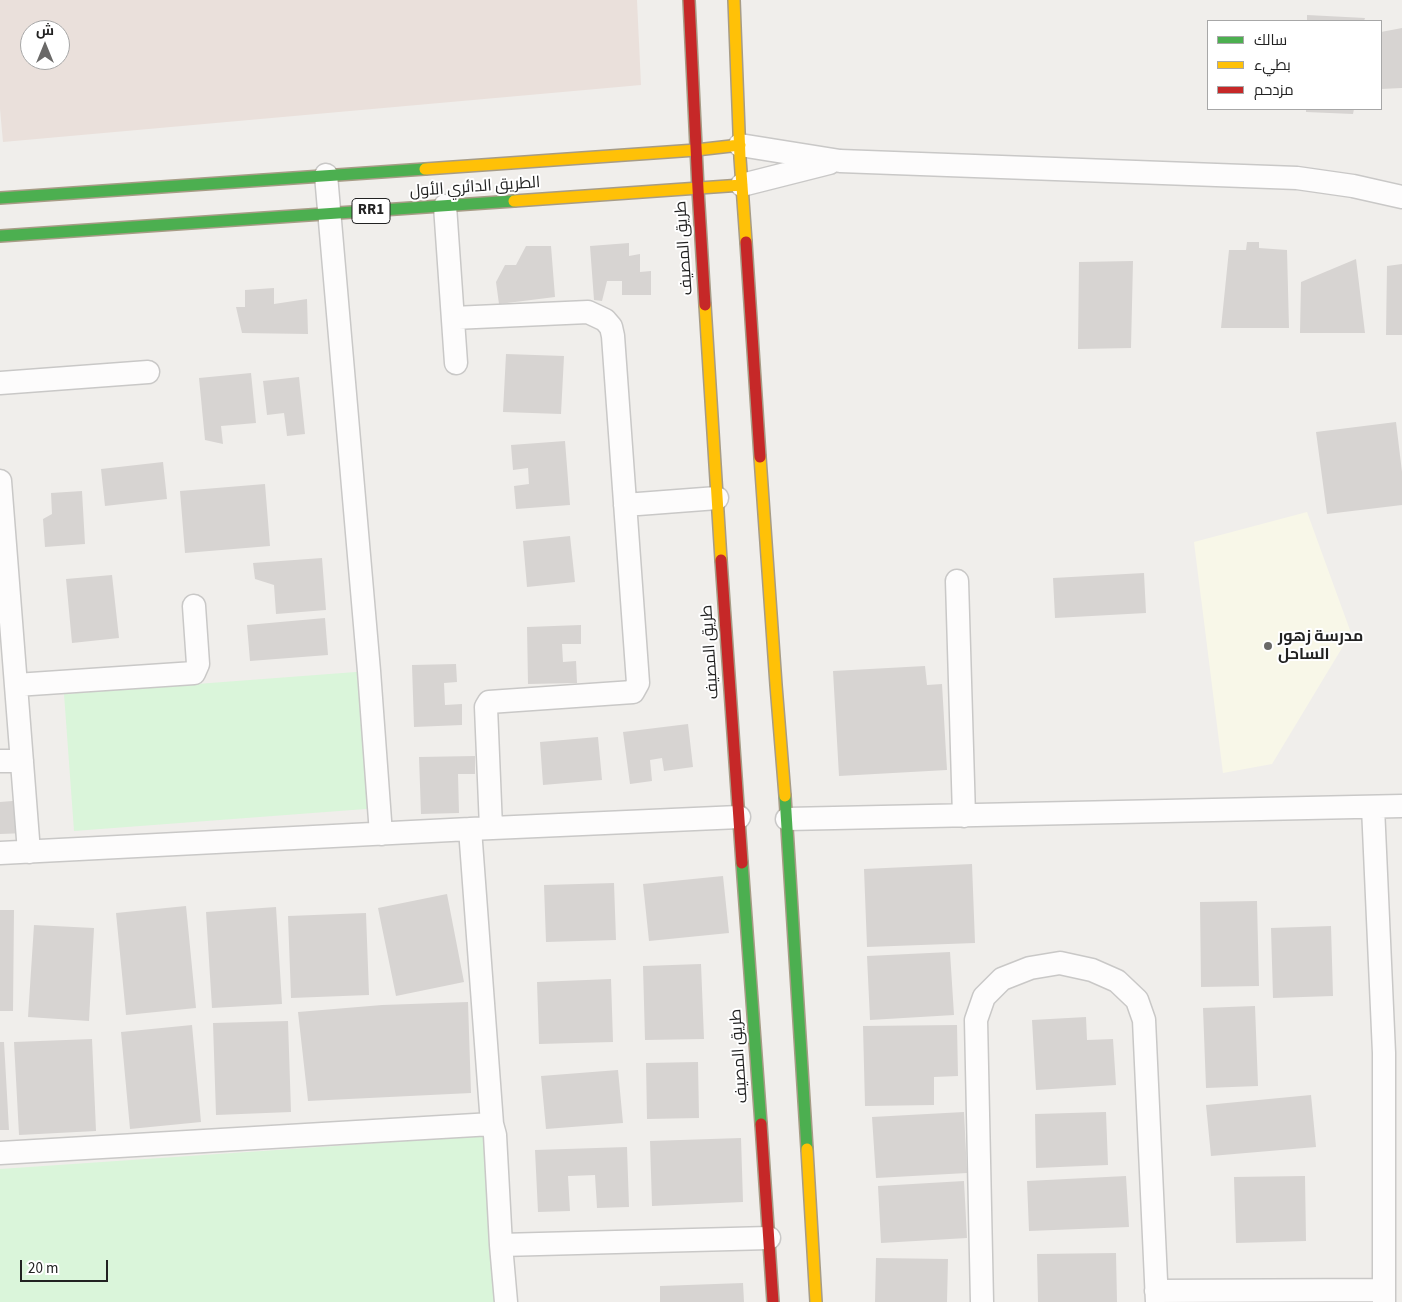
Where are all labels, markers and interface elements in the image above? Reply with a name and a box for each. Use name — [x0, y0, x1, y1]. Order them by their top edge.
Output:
north arrow — [20, 20, 70, 70]
legend — [1207, 20, 1382, 110]
text: ش — [36, 21, 54, 41]
text: سالك — [1254, 30, 1287, 51]
text: بطيء — [1254, 55, 1291, 76]
text: مزدحم — [1254, 80, 1294, 101]
street label: الطريق الدائري الأول — [409, 174, 541, 202]
road number: RR1 — [352, 198, 390, 224]
street label: طريق المصيف — [672, 200, 698, 296]
street label: طريق المصيف — [698, 604, 724, 700]
place label: مدرسة زهور الساحل — [1278, 627, 1363, 665]
marker: مدرسة زهور الساحل — [1262, 640, 1274, 652]
street label: طريق المصيف — [727, 1008, 753, 1104]
scale bar — [22, 1250, 110, 1282]
text: 20 m — [28, 1258, 58, 1279]

